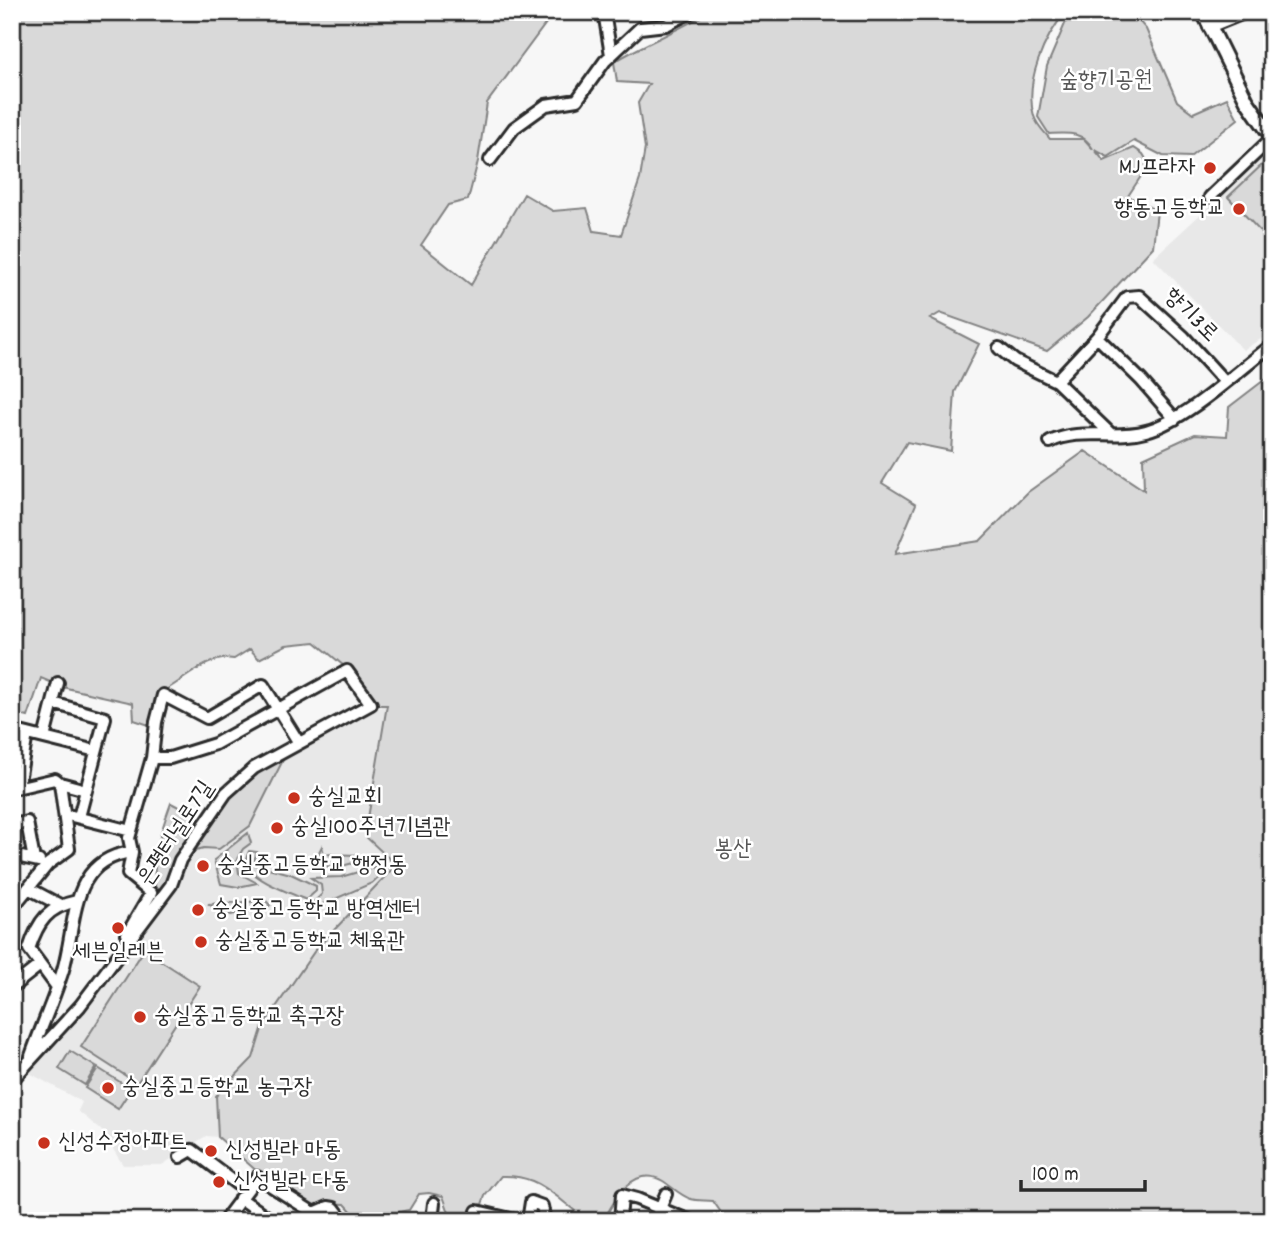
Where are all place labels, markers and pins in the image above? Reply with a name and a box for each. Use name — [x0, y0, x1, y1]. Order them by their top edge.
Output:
place label: MJ프라자 — [1119, 152, 1196, 185]
marker: MJ프라자 — [1202, 160, 1218, 176]
place label: 향동고등학교 — [1114, 193, 1225, 226]
marker: 향동고등학교 — [1231, 201, 1247, 217]
place label: 숭실교회 — [308, 782, 382, 815]
marker: 숭실교회 — [286, 790, 302, 806]
place label: 숭실100주년기념관 — [291, 812, 451, 845]
marker: 숭실100주년기념관 — [269, 820, 285, 836]
place label: 숭실중고등학교 행정동 — [217, 850, 407, 883]
marker: 숭실중고등학교 행정동 — [195, 858, 211, 874]
place label: 숭실중고등학교 방역센터 — [212, 894, 421, 927]
marker: 숭실중고등학교 방역센터 — [190, 902, 206, 918]
marker: 세븐일레븐 — [110, 920, 126, 936]
place label: 숭실중고등학교 체육관 — [215, 926, 405, 959]
marker: 숭실중고등학교 체육관 — [193, 934, 209, 950]
place label: 세븐일레븐 — [72, 937, 164, 970]
place label: 숭실중고등학교 축구장 — [154, 1001, 344, 1034]
marker: 숭실중고등학교 축구장 — [132, 1009, 148, 1025]
place label: 숭실중고등학교 농구장 — [122, 1072, 312, 1105]
marker: 숭실중고등학교 농구장 — [100, 1080, 116, 1096]
place label: 신성수정아파트 — [58, 1127, 188, 1160]
marker: 신성수정아파트 — [36, 1135, 52, 1151]
place label: 신성빌라 마동 — [225, 1135, 341, 1168]
marker: 신성빌라 마동 — [203, 1143, 219, 1159]
place label: 신성빌라 다동 — [233, 1166, 349, 1199]
marker: 신성빌라 다동 — [211, 1174, 227, 1190]

